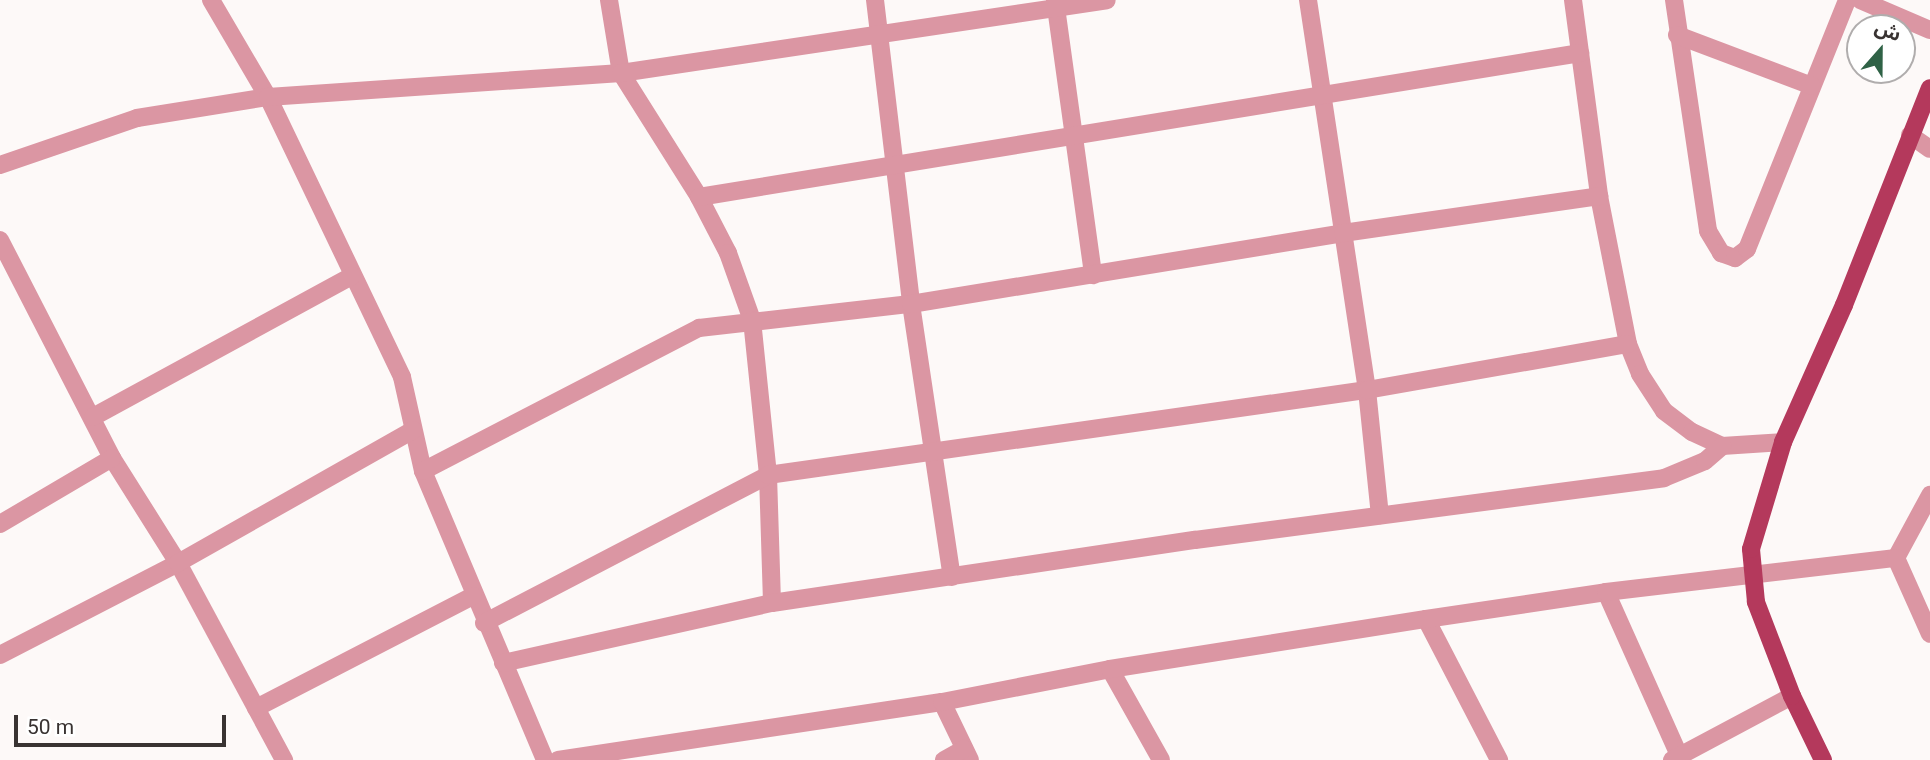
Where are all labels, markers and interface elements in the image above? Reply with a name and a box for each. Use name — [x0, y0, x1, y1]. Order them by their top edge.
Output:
north arrow — [1846, 14, 1916, 84]
text: ش — [1872, 15, 1904, 46]
scale bar — [18, 700, 229, 744]
text: 50 m — [27, 715, 74, 739]

